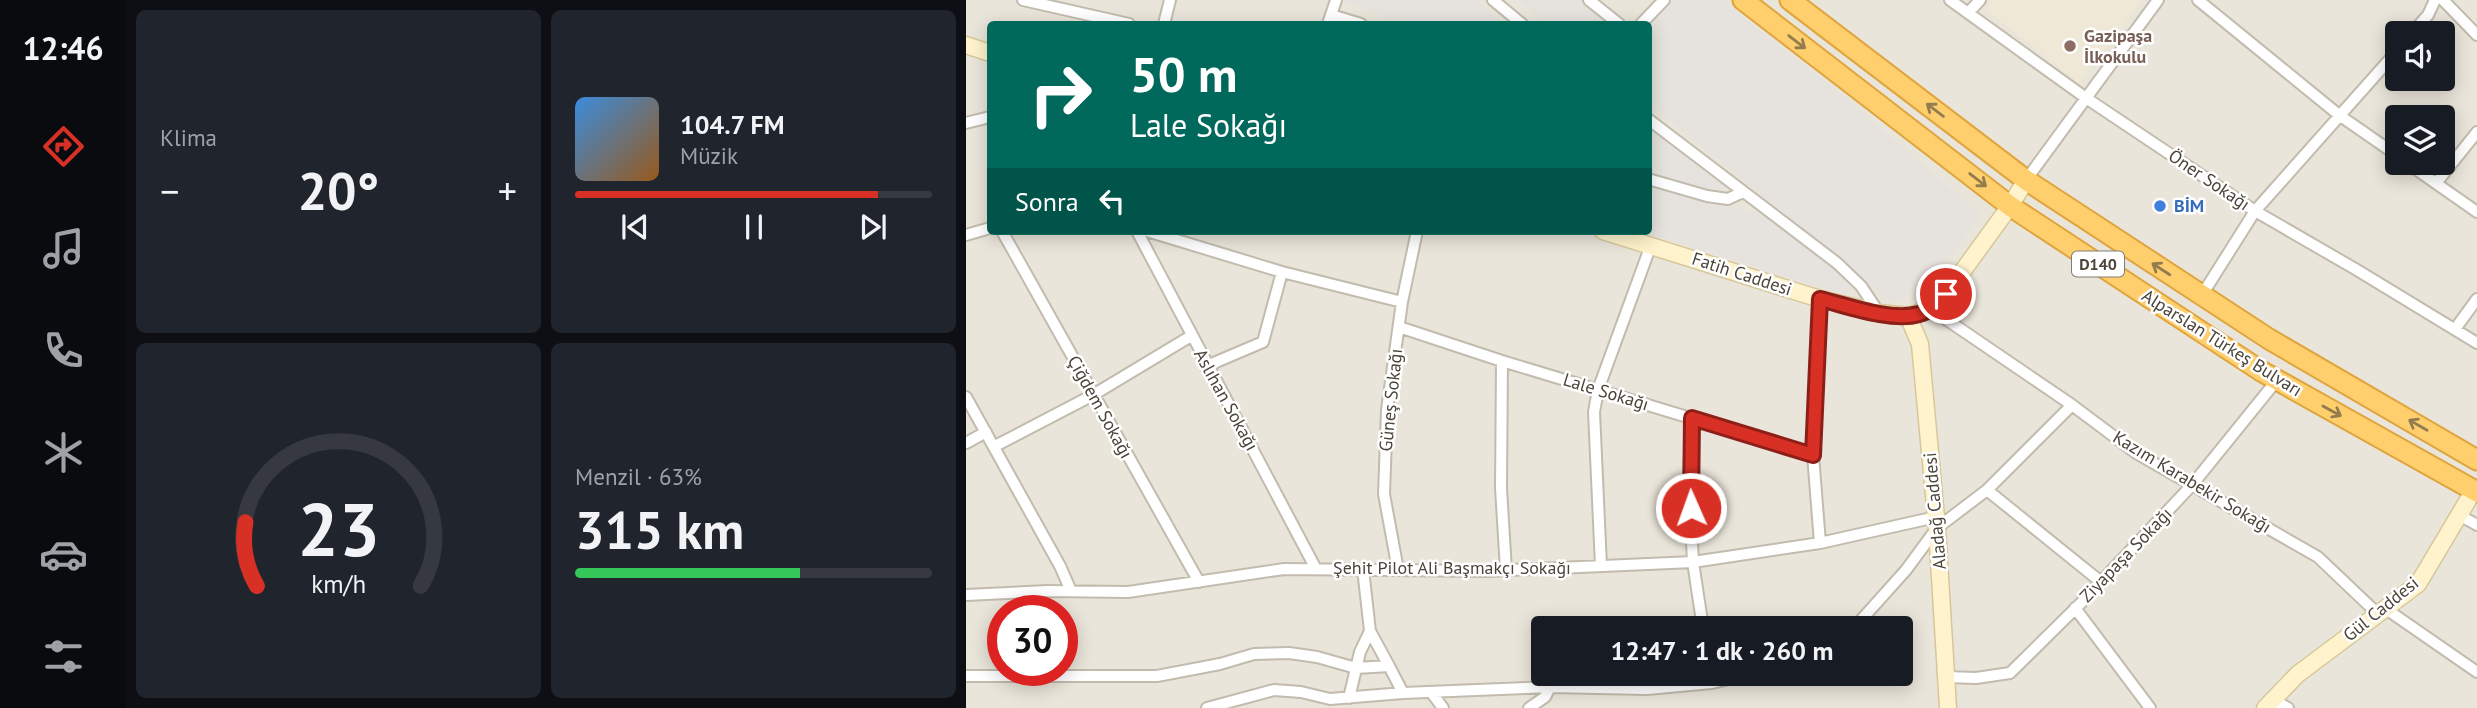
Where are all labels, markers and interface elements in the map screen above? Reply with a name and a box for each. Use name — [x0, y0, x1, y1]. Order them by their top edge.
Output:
map controls — [2385, 21, 2455, 175]
button: sound — [2385, 21, 2455, 91]
place label: Gazipaşa İlkokulu — [2084, 24, 2152, 68]
text: 12:46 — [22, 27, 104, 69]
one-way arrow — [1788, 34, 1806, 49]
marker: Gazipaşa İlkokulu — [2062, 38, 2078, 54]
text: 50 m — [1130, 42, 1237, 106]
icon: right — [1015, 49, 1106, 140]
one-way arrow — [1926, 103, 1944, 118]
text: Lale Sokağı — [1130, 104, 1287, 146]
button: layers — [2385, 105, 2455, 175]
text: 104.7 FM — [680, 108, 785, 141]
icon: directions — [39, 122, 88, 171]
text: Klima — [160, 123, 217, 152]
text: Müzik — [680, 141, 738, 170]
street label: Öner Sokağı — [2164, 144, 2254, 215]
text: 20° — [298, 157, 379, 224]
text: − — [160, 166, 179, 215]
text: + — [498, 166, 517, 215]
one-way arrow — [1968, 173, 1986, 188]
icon: left — [1093, 182, 1131, 220]
text: Sonra — [1015, 185, 1079, 218]
place label: BİM — [2174, 194, 2204, 217]
marker: BİM — [2152, 198, 2168, 214]
icon: previous — [616, 208, 654, 246]
icon: pause — [735, 208, 773, 246]
icon: next — [854, 208, 892, 246]
icon: music — [39, 224, 88, 273]
street label: Fatih Caddesi — [1689, 247, 1795, 300]
road number: D140 — [2072, 252, 2124, 276]
one-way arrow — [2152, 261, 2171, 276]
pin — [1916, 264, 1976, 324]
icon: arrive — [1927, 275, 1965, 313]
street label: Alparslan Türkeş Bulvarı — [2138, 284, 2307, 401]
icon: phone — [39, 326, 88, 375]
street label: Aslıhan Sokağı — [1189, 345, 1264, 455]
street label: Güneş Sokağı — [1374, 347, 1407, 453]
street label: Çiğdem Sokağı — [1063, 351, 1138, 462]
street label: Lale Sokağı — [1561, 368, 1652, 415]
one-way arrow — [2322, 404, 2342, 418]
one-way arrow — [2408, 418, 2428, 432]
street label: Kazım Karabekir Sokağı — [2109, 425, 2276, 538]
icon: climate — [39, 428, 88, 477]
street label: Aladağ Caddesi — [1918, 451, 1951, 571]
text: Menzil · 63% — [575, 462, 702, 491]
position arrow — [1654, 471, 1728, 545]
text: 23 — [297, 483, 380, 577]
text: 315 km — [575, 496, 744, 563]
street label: Ziyapaşa Sokağı — [2075, 502, 2177, 607]
icon: car — [39, 530, 88, 579]
street label: Şehit Pilot Ali Başmakçı Sokağı — [1333, 556, 1571, 579]
text: km/h — [311, 568, 366, 600]
street label: Gül Caddesi — [2338, 571, 2423, 646]
speed limit sign: 30 — [987, 595, 1078, 686]
icon: filters — [39, 632, 88, 681]
text: 12:47 · 1 dk · 260 m — [1610, 634, 1834, 667]

